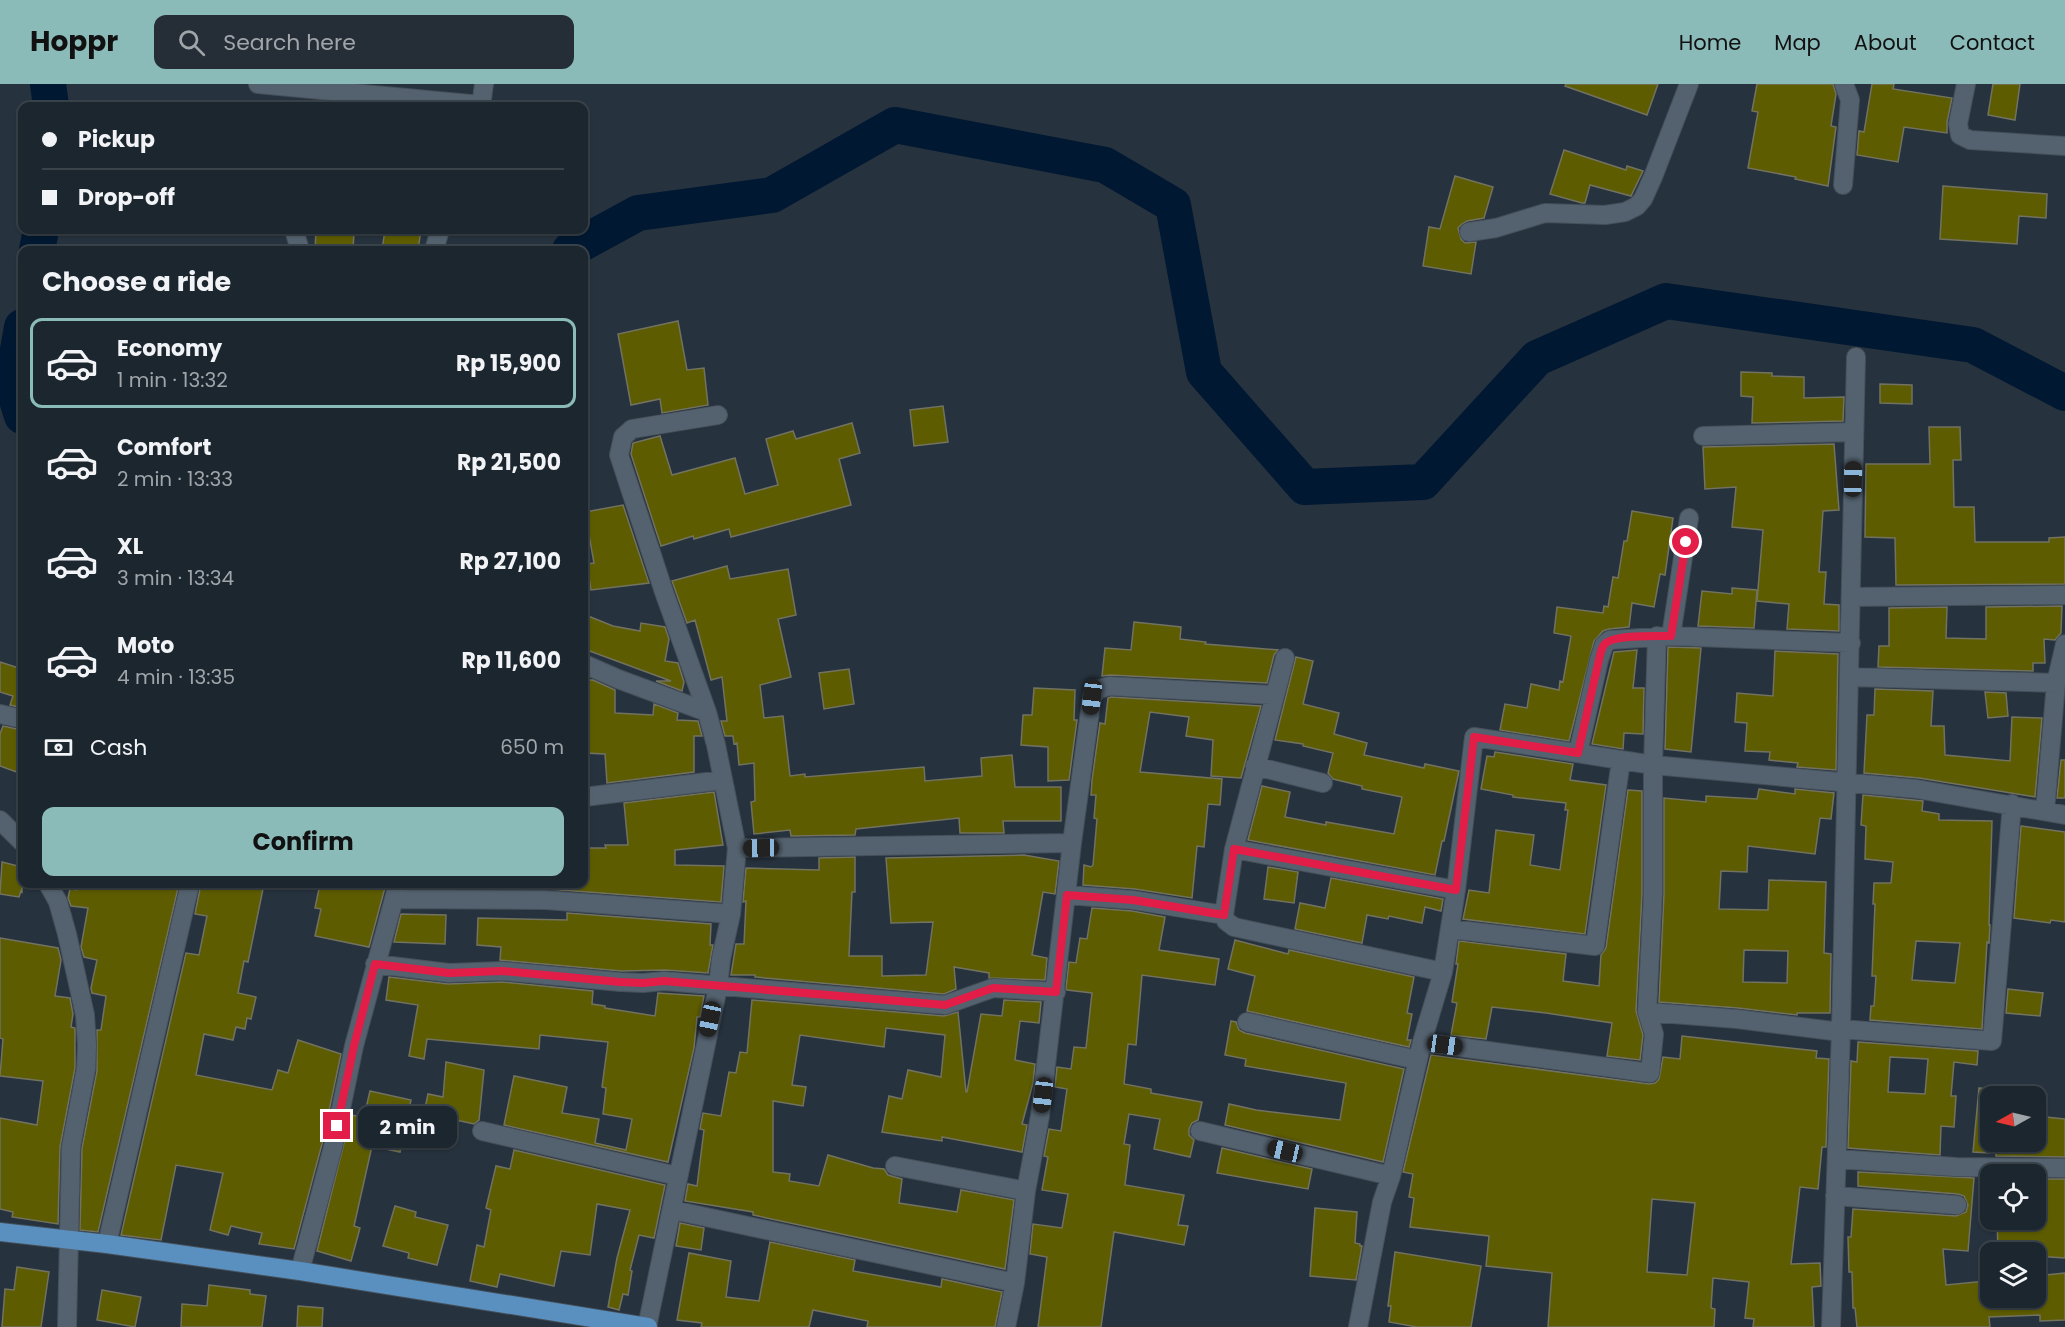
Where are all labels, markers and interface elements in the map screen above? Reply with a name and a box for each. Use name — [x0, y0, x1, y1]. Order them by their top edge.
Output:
search box — [154, 15, 574, 69]
text: Hoppr — [30, 22, 118, 61]
icon: search — [175, 26, 208, 59]
text: Search here — [223, 27, 356, 58]
text: Home — [1679, 28, 1741, 57]
text: Map — [1774, 28, 1821, 57]
text: About — [1854, 28, 1917, 57]
text: Contact — [1950, 28, 2035, 57]
text: Pickup — [78, 124, 155, 155]
text: Drop-off — [78, 182, 175, 213]
text: Choose a ride — [42, 263, 231, 300]
text: Economy — [117, 333, 222, 364]
icon: car — [45, 336, 99, 390]
text: Rp 15,900 — [456, 348, 561, 379]
text: 1 min · 13:32 — [117, 366, 228, 394]
text: Comfort — [117, 432, 211, 463]
icon: car — [45, 435, 99, 489]
text: Rp 21,500 — [457, 447, 561, 478]
car — [1844, 461, 1862, 497]
text: 2 min · 13:33 — [117, 465, 233, 493]
route start — [1672, 528, 1699, 555]
text: XL — [117, 531, 143, 562]
icon: car — [45, 534, 99, 588]
text: Rp 27,100 — [459, 546, 561, 577]
text: 3 min · 13:34 — [117, 564, 234, 592]
text: Moto — [117, 630, 174, 661]
icon: car — [45, 633, 99, 687]
text: Rp 11,600 — [461, 645, 561, 676]
text: 4 min · 13:35 — [117, 663, 235, 691]
car — [1081, 678, 1103, 716]
icon: cash — [42, 731, 75, 764]
text: Cash — [90, 732, 147, 763]
text: 650 m — [500, 733, 564, 761]
button: Confirm — [42, 807, 564, 876]
car — [743, 839, 779, 857]
car — [697, 1000, 723, 1038]
car — [1426, 1034, 1464, 1056]
car — [1032, 1076, 1054, 1114]
north arrow — [1980, 1086, 2046, 1152]
map controls — [1980, 1086, 2046, 1308]
callout: 2 min — [358, 1105, 457, 1147]
route end — [323, 1112, 350, 1139]
text: 2 min — [379, 1113, 436, 1141]
car — [1265, 1138, 1305, 1164]
button: locate — [1980, 1164, 2046, 1230]
button: layers — [1980, 1242, 2046, 1308]

